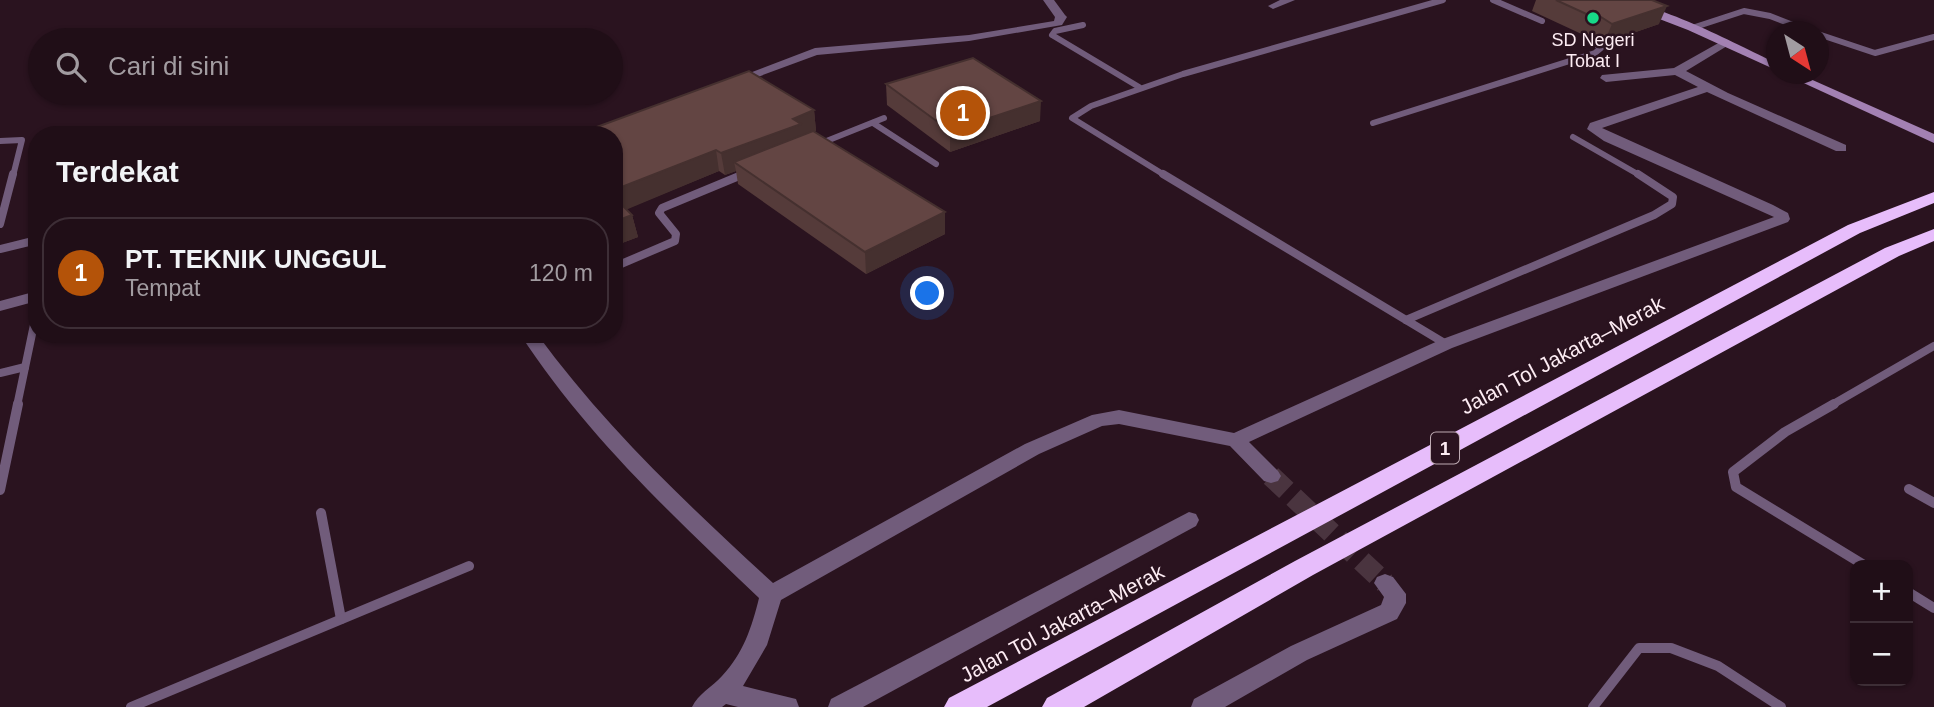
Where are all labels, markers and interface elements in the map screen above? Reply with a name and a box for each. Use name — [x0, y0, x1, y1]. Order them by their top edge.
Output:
marker: SD Negeri Tobat I — [1585, 10, 1601, 26]
north arrow — [1766, 21, 1829, 84]
search box — [28, 28, 623, 105]
place label: SD Negeri Tobat I — [1551, 30, 1635, 71]
icon: search — [52, 48, 90, 86]
text: Cari di sini — [108, 51, 229, 81]
pin: 1 — [940, 87, 986, 139]
text: Terdekat — [56, 155, 179, 188]
text: PT. TEKNIK UNGGUL — [125, 244, 386, 274]
text: 1 — [75, 260, 87, 286]
text: 120 m — [529, 260, 593, 286]
text: Tempat — [125, 275, 200, 301]
your location — [910, 276, 944, 310]
street label: Jalan Tol Jakarta–Merak — [1456, 291, 1668, 418]
road number: 1 — [1431, 432, 1459, 463]
street label: Jalan Tol Jakarta–Merak — [956, 559, 1168, 686]
map controls — [1850, 560, 1913, 686]
button: + — [1850, 560, 1913, 623]
button: − — [1850, 623, 1913, 686]

